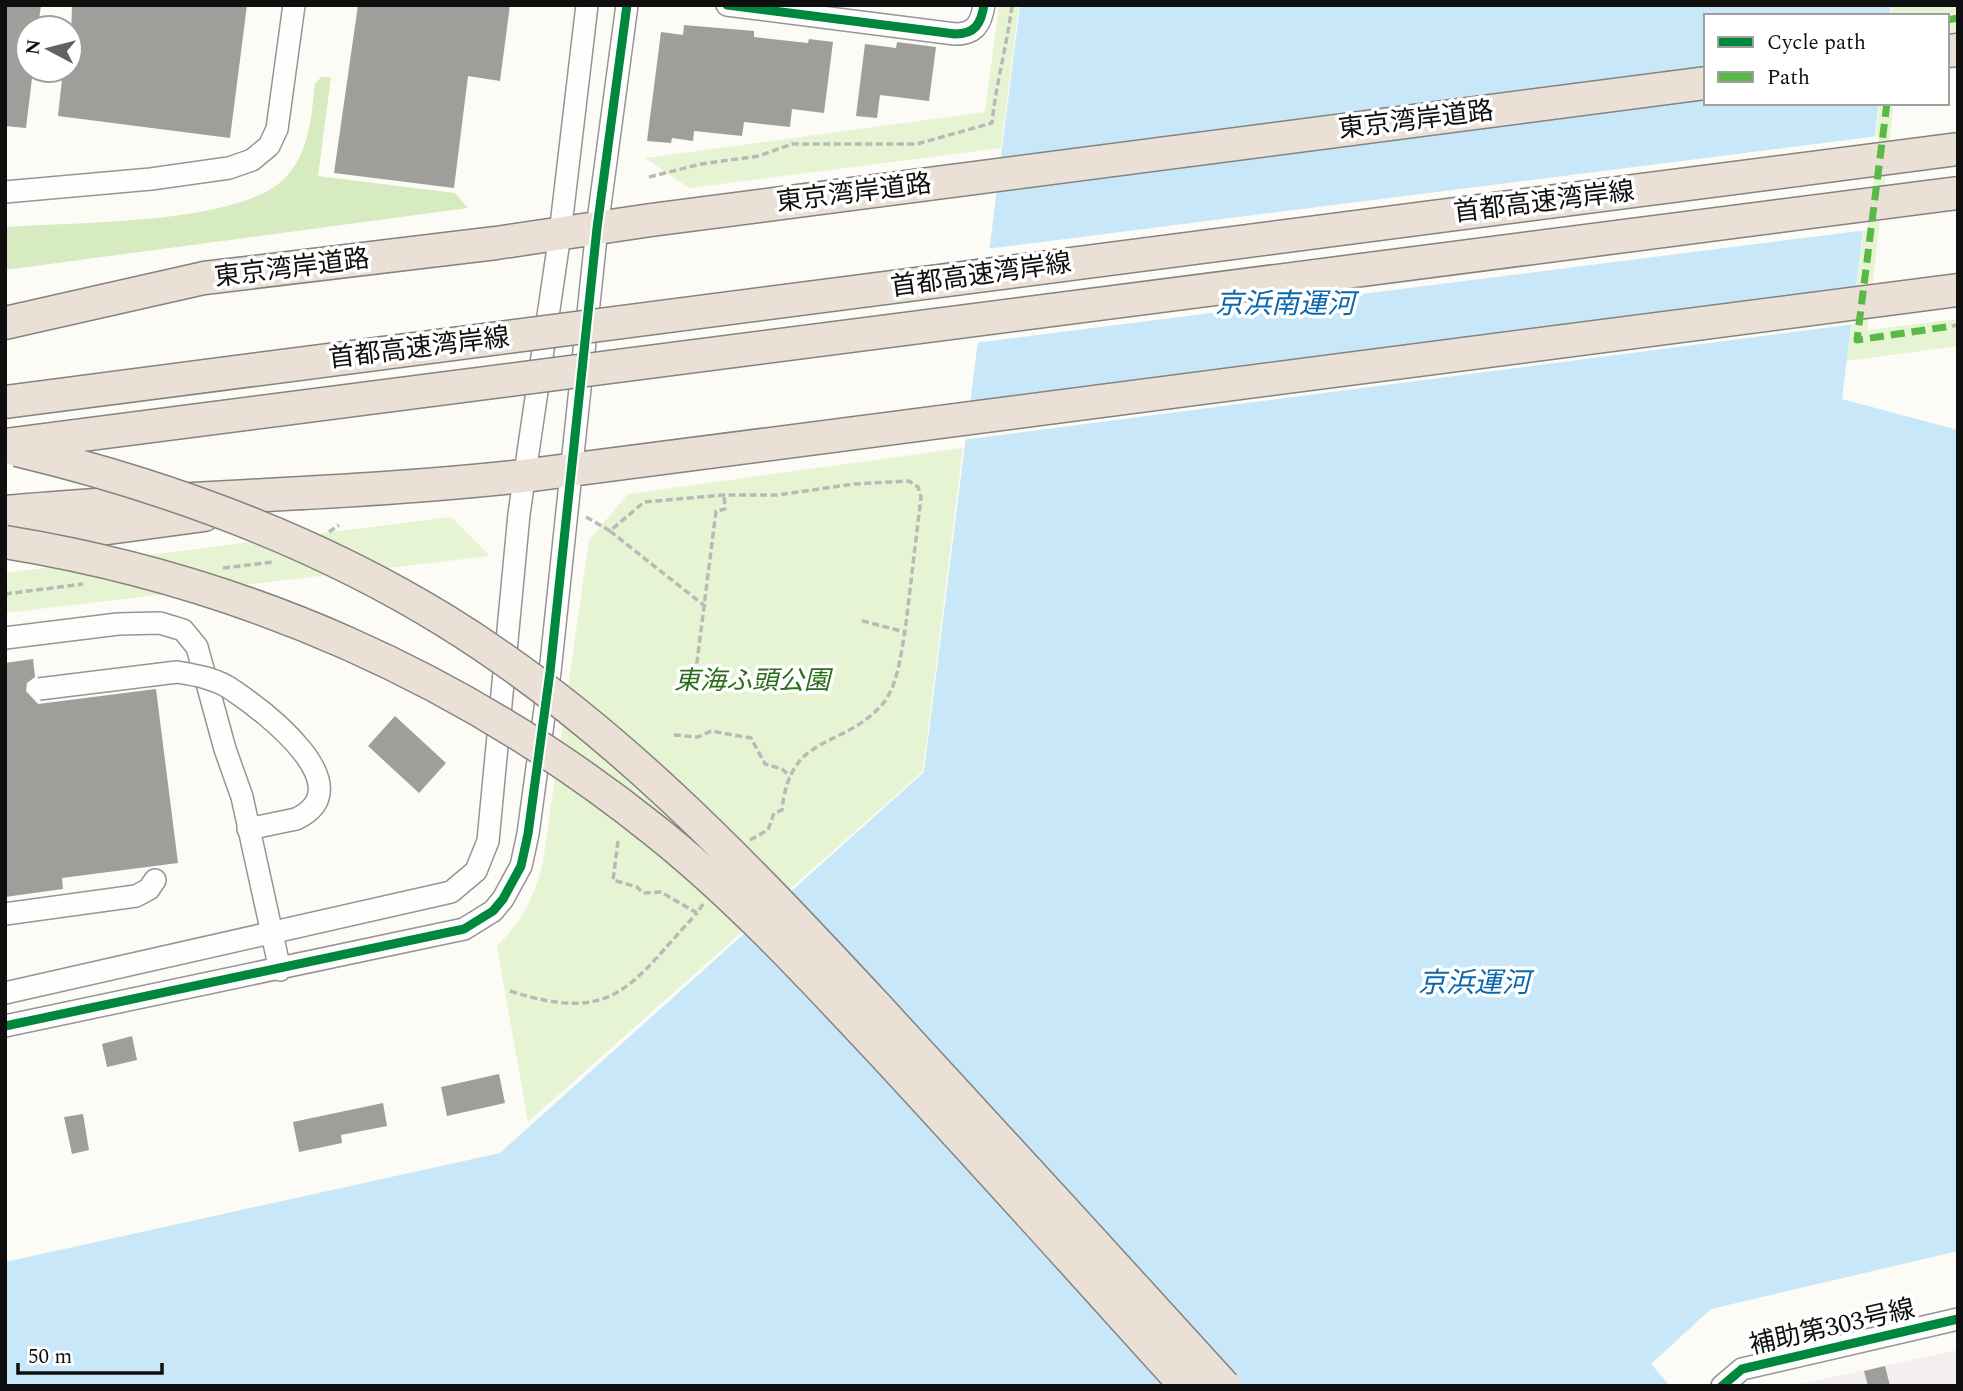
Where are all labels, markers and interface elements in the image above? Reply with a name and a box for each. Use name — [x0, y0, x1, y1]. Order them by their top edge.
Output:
north arrow — [14, 14, 84, 84]
legend — [1704, 14, 1949, 105]
text: Cycle path — [1767, 27, 1866, 59]
text: N — [18, 38, 49, 57]
text: Path — [1767, 62, 1810, 94]
street label: 東京湾岸道路 — [1336, 91, 1496, 149]
street label: 東京湾岸道路 — [774, 164, 934, 222]
street label: 首都高速湾岸線 — [1451, 171, 1637, 233]
street label: 東京湾岸道路 — [212, 239, 372, 297]
street label: 首都高速湾岸線 — [888, 243, 1074, 307]
water label: 京浜南運河 — [1215, 283, 1360, 326]
street label: 首都高速湾岸線 — [326, 317, 512, 379]
park label: 東海ふ頭公園 — [674, 661, 834, 701]
water label: 京浜運河 — [1418, 962, 1535, 1005]
street label: 補助第303号線 — [1745, 1289, 1919, 1365]
scale bar — [18, 1332, 161, 1376]
text: 50 m — [28, 1341, 72, 1373]

